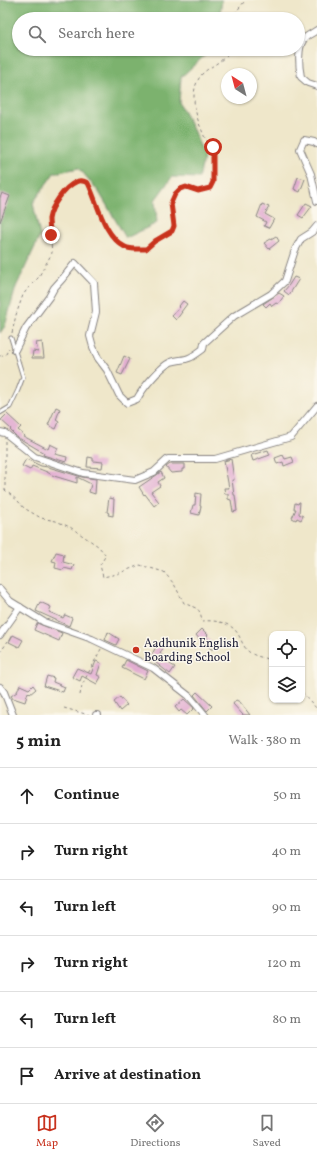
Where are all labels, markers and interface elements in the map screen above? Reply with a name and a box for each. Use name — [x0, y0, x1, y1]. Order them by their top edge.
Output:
search box — [12, 12, 305, 56]
icon: search — [26, 23, 48, 45]
text: Search here — [58, 24, 135, 45]
north arrow — [221, 68, 257, 104]
route start — [204, 138, 222, 156]
route end — [42, 226, 60, 244]
map controls — [269, 631, 305, 703]
button: locate — [269, 631, 305, 667]
place label: Aadhunik English Boarding School — [144, 636, 239, 666]
marker: Aadhunik English Boarding School — [131, 645, 141, 655]
button: layers — [269, 667, 305, 703]
text: 5 min — [16, 730, 61, 753]
text: Walk · 380 m — [228, 732, 301, 750]
icon: ahead — [16, 785, 38, 807]
text: Continue — [54, 785, 119, 806]
text: 50 m — [273, 787, 301, 805]
icon: right — [16, 841, 38, 863]
text: Turn right — [54, 841, 128, 862]
text: 40 m — [272, 843, 301, 861]
icon: left — [16, 897, 38, 919]
text: Turn left — [54, 897, 116, 918]
text: 90 m — [272, 899, 301, 917]
icon: right — [16, 953, 38, 975]
text: Turn right — [54, 953, 128, 974]
text: 120 m — [267, 955, 301, 973]
icon: left — [16, 1009, 38, 1031]
text: Turn left — [54, 1009, 116, 1030]
text: 80 m — [272, 1011, 301, 1029]
icon: arrive — [16, 1065, 38, 1087]
text: Arrive at destination — [54, 1065, 201, 1086]
tab: Map — [36, 1112, 58, 1151]
tab: Directions — [130, 1112, 181, 1151]
tab: Saved — [253, 1112, 281, 1151]

